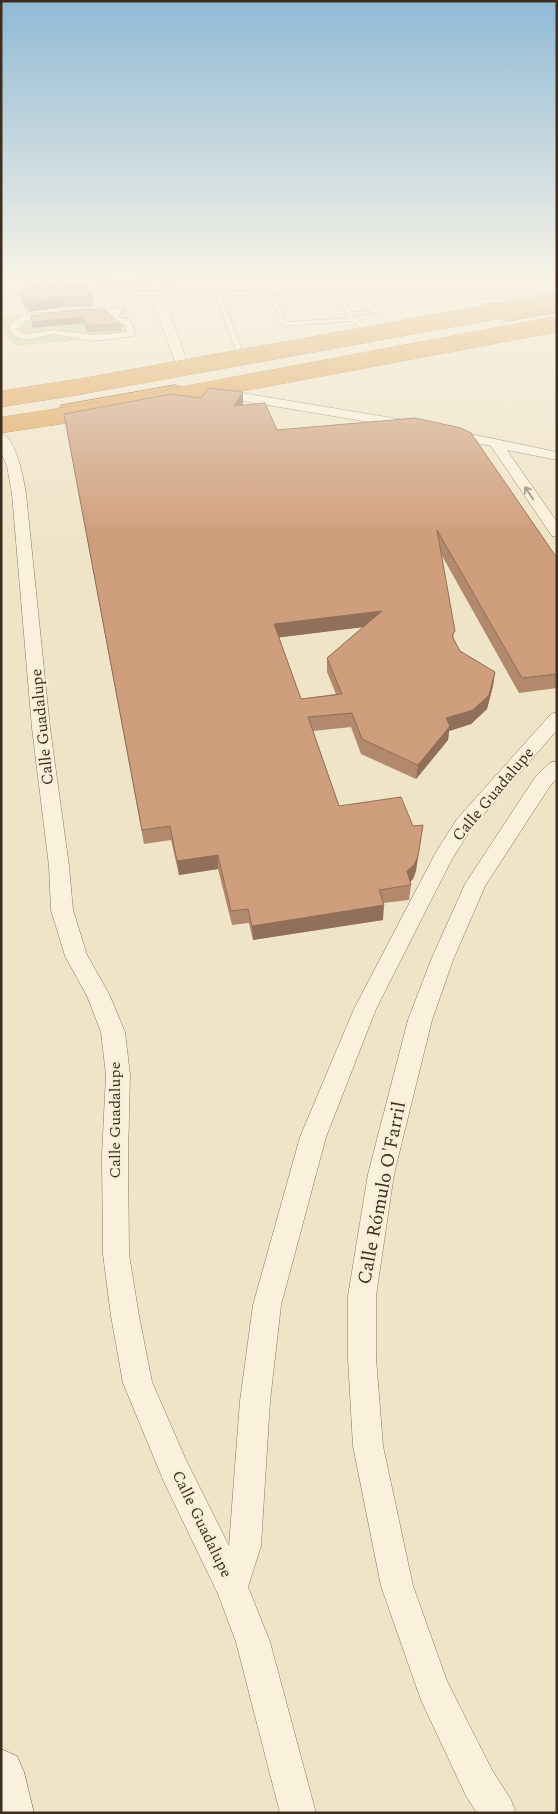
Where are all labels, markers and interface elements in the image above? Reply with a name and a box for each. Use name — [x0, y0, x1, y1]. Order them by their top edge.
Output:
one-way arrow — [524, 486, 534, 500]
street label: Calle Guadalupe — [24, 668, 60, 786]
street label: Calle Guadalupe — [446, 742, 540, 846]
street label: Calle Guadalupe — [103, 1062, 127, 1178]
street label: Calle Rómulo O'Farril — [350, 1099, 414, 1287]
street label: Calle Guadalupe — [166, 1466, 238, 1582]

